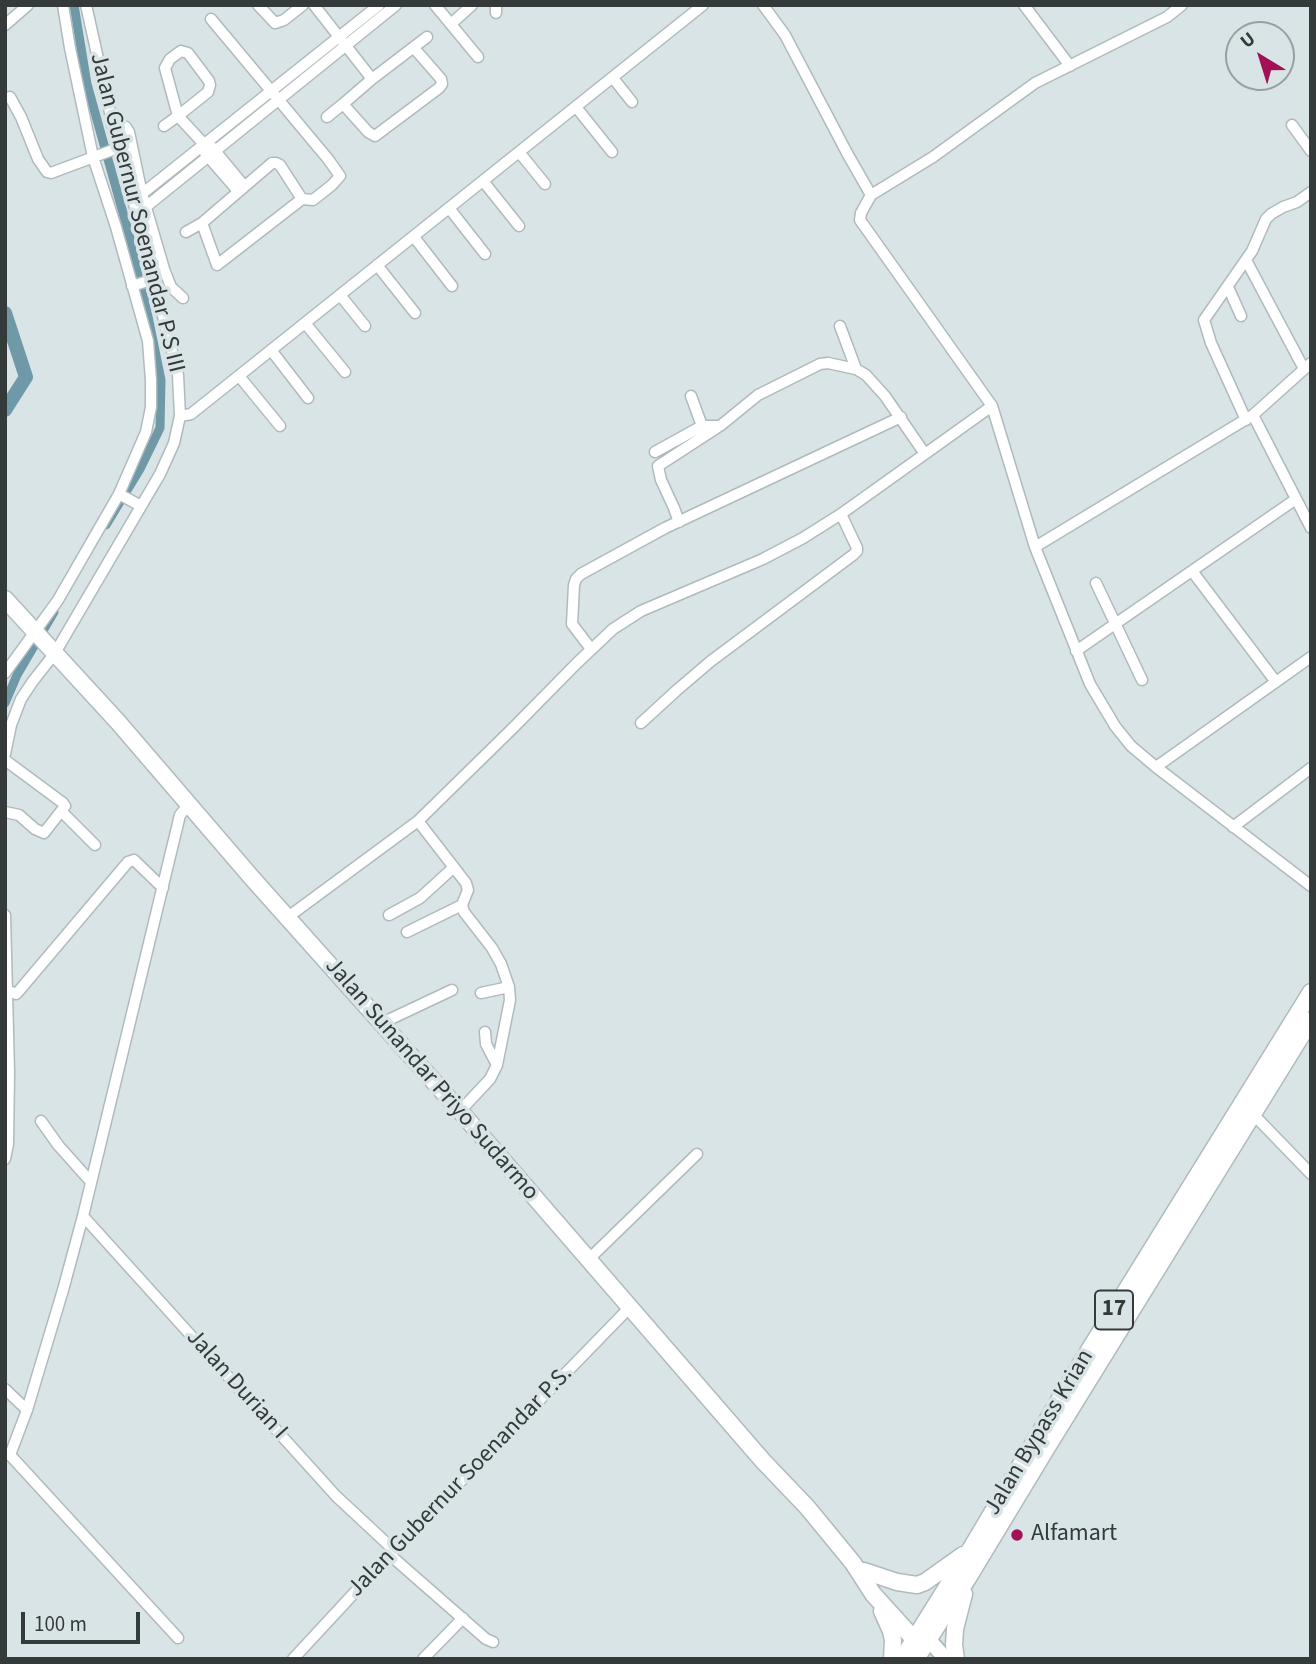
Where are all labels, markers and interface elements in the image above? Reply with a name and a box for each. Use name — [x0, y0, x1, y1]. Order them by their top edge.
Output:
north arrow — [1225, 21, 1295, 91]
text: U — [1235, 26, 1261, 55]
street label: Jalan Gubernur Soenandar P.S III — [82, 50, 190, 376]
street label: Jalan Sunandar Priyo Sudarmo — [318, 953, 544, 1207]
road number: 17 — [1095, 1290, 1133, 1330]
street label: Jalan Durian I — [179, 1324, 293, 1446]
street label: Jalan Bypass Krian — [979, 1345, 1101, 1521]
street label: Jalan Gubernur Soenandar P.S. — [343, 1360, 579, 1604]
place label: Alfamart — [1031, 1521, 1117, 1549]
marker: Alfamart — [1009, 1527, 1025, 1543]
scale bar — [24, 1598, 144, 1642]
text: 100 m — [34, 1609, 87, 1639]

